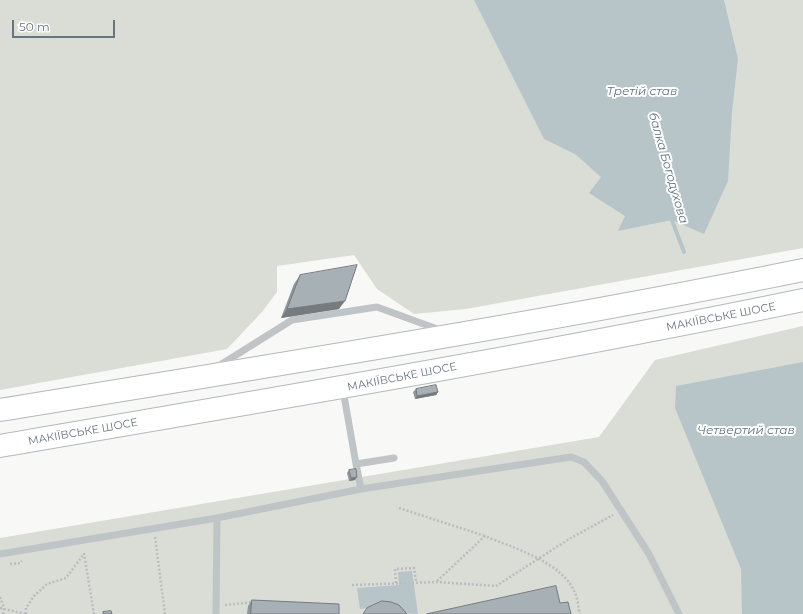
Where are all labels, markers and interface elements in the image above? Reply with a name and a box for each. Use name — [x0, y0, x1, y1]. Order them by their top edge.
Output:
scale bar — [14, 12, 117, 38]
text: 50 m — [19, 19, 50, 34]
water label: Третій став — [607, 84, 677, 98]
water label: балка Богодухова — [645, 111, 691, 225]
street label: МАКІЇВСЬКЕ ШОСЕ — [665, 300, 777, 334]
street label: МАКІЇВСЬКЕ ШОСЕ — [346, 360, 458, 394]
street label: МАКІЇВСЬКЕ ШОСЕ — [27, 416, 139, 448]
water label: Четвертий став — [697, 423, 795, 437]

